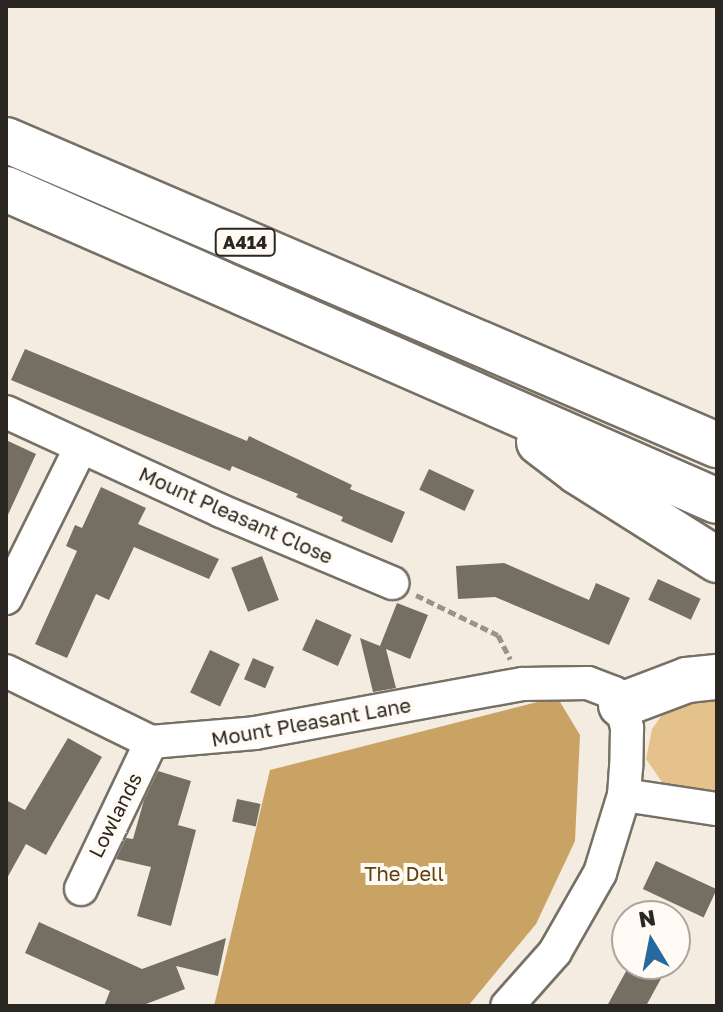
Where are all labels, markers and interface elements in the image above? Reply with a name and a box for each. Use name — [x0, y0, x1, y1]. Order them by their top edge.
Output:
road number: A414 — [213, 228, 277, 256]
street label: Mount Pleasant Close — [135, 461, 337, 569]
street label: Mount Pleasant Lane — [209, 693, 413, 751]
street label: Lowlands — [83, 769, 147, 861]
park label: The Dell — [364, 861, 444, 885]
north arrow — [611, 900, 691, 980]
text: N — [637, 903, 658, 933]

